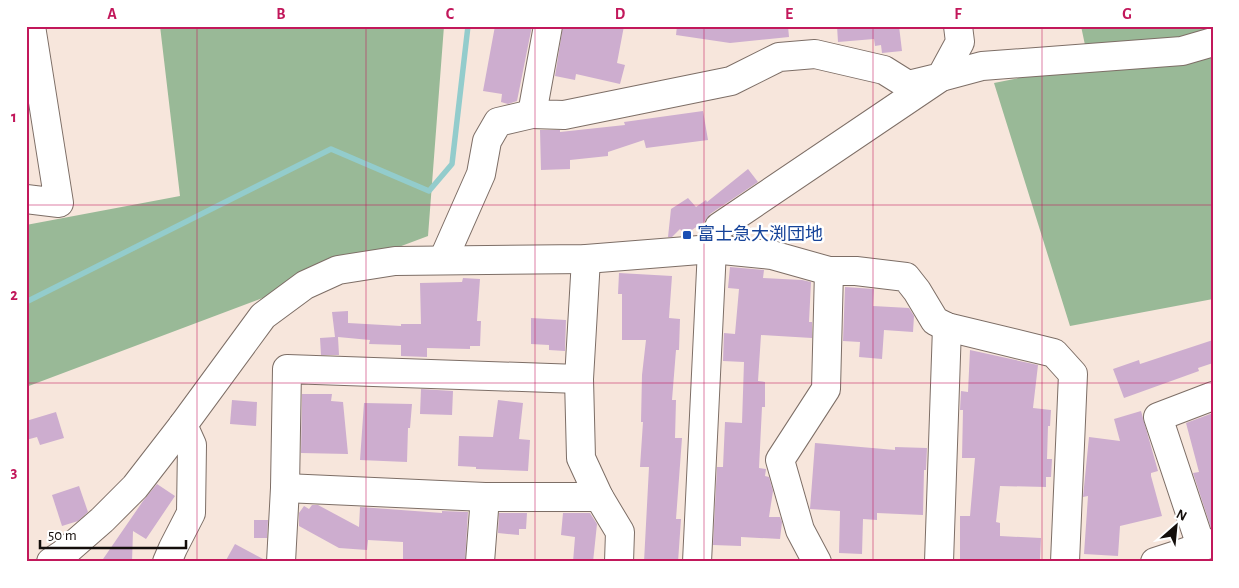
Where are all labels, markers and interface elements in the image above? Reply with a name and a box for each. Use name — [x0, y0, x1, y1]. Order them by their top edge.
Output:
text: A — [107, 6, 117, 22]
text: B — [276, 6, 286, 22]
text: C — [446, 6, 455, 22]
text: D — [615, 6, 626, 22]
text: E — [785, 6, 793, 22]
text: F — [954, 6, 962, 22]
text: G — [1122, 6, 1132, 22]
text: 1 — [11, 109, 17, 125]
place label: 富士急大渕団地 — [697, 224, 823, 244]
marker: 富士急大渕団地 — [681, 229, 693, 241]
text: 2 — [10, 287, 18, 303]
text: 3 — [11, 464, 18, 480]
north arrow — [1152, 500, 1202, 550]
text: N — [1174, 507, 1189, 524]
scale bar — [40, 518, 186, 550]
text: 50 m — [48, 528, 77, 543]

